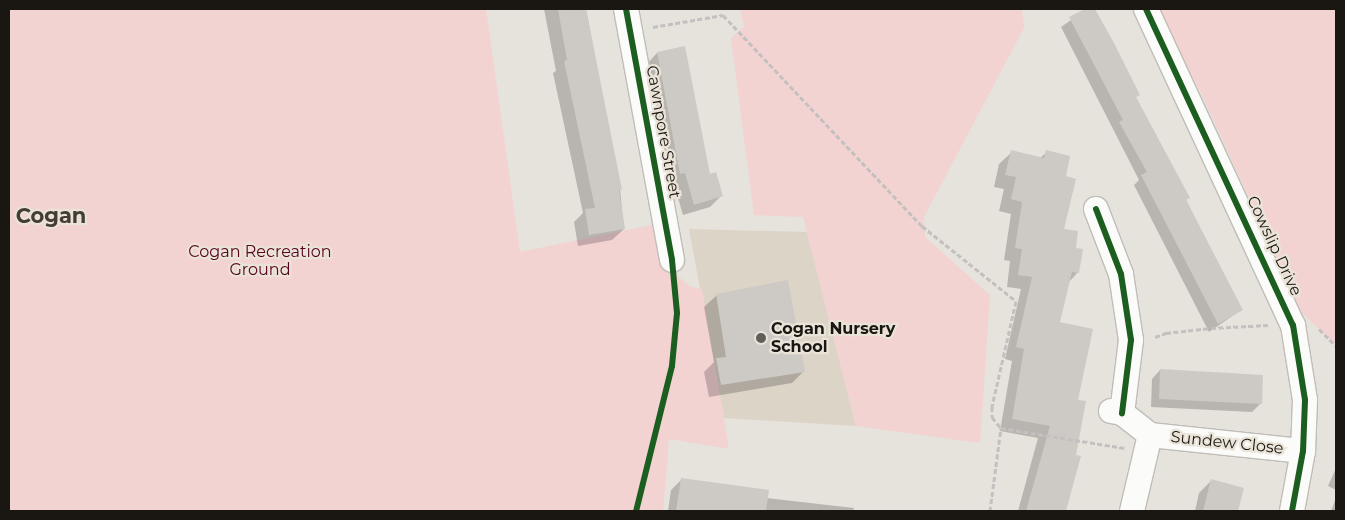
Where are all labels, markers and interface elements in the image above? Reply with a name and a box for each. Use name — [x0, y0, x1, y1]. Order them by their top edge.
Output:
street label: Cawnpore Street — [642, 64, 684, 200]
street label: Cowslip Drive — [1242, 193, 1306, 299]
district label: Cogan — [16, 203, 86, 229]
park label: Cogan Recreation Ground — [188, 242, 332, 280]
place label: Cogan Nursery School — [771, 319, 895, 357]
marker: Cogan Nursery School — [755, 332, 767, 344]
street label: Sundew Close — [1170, 428, 1284, 458]

